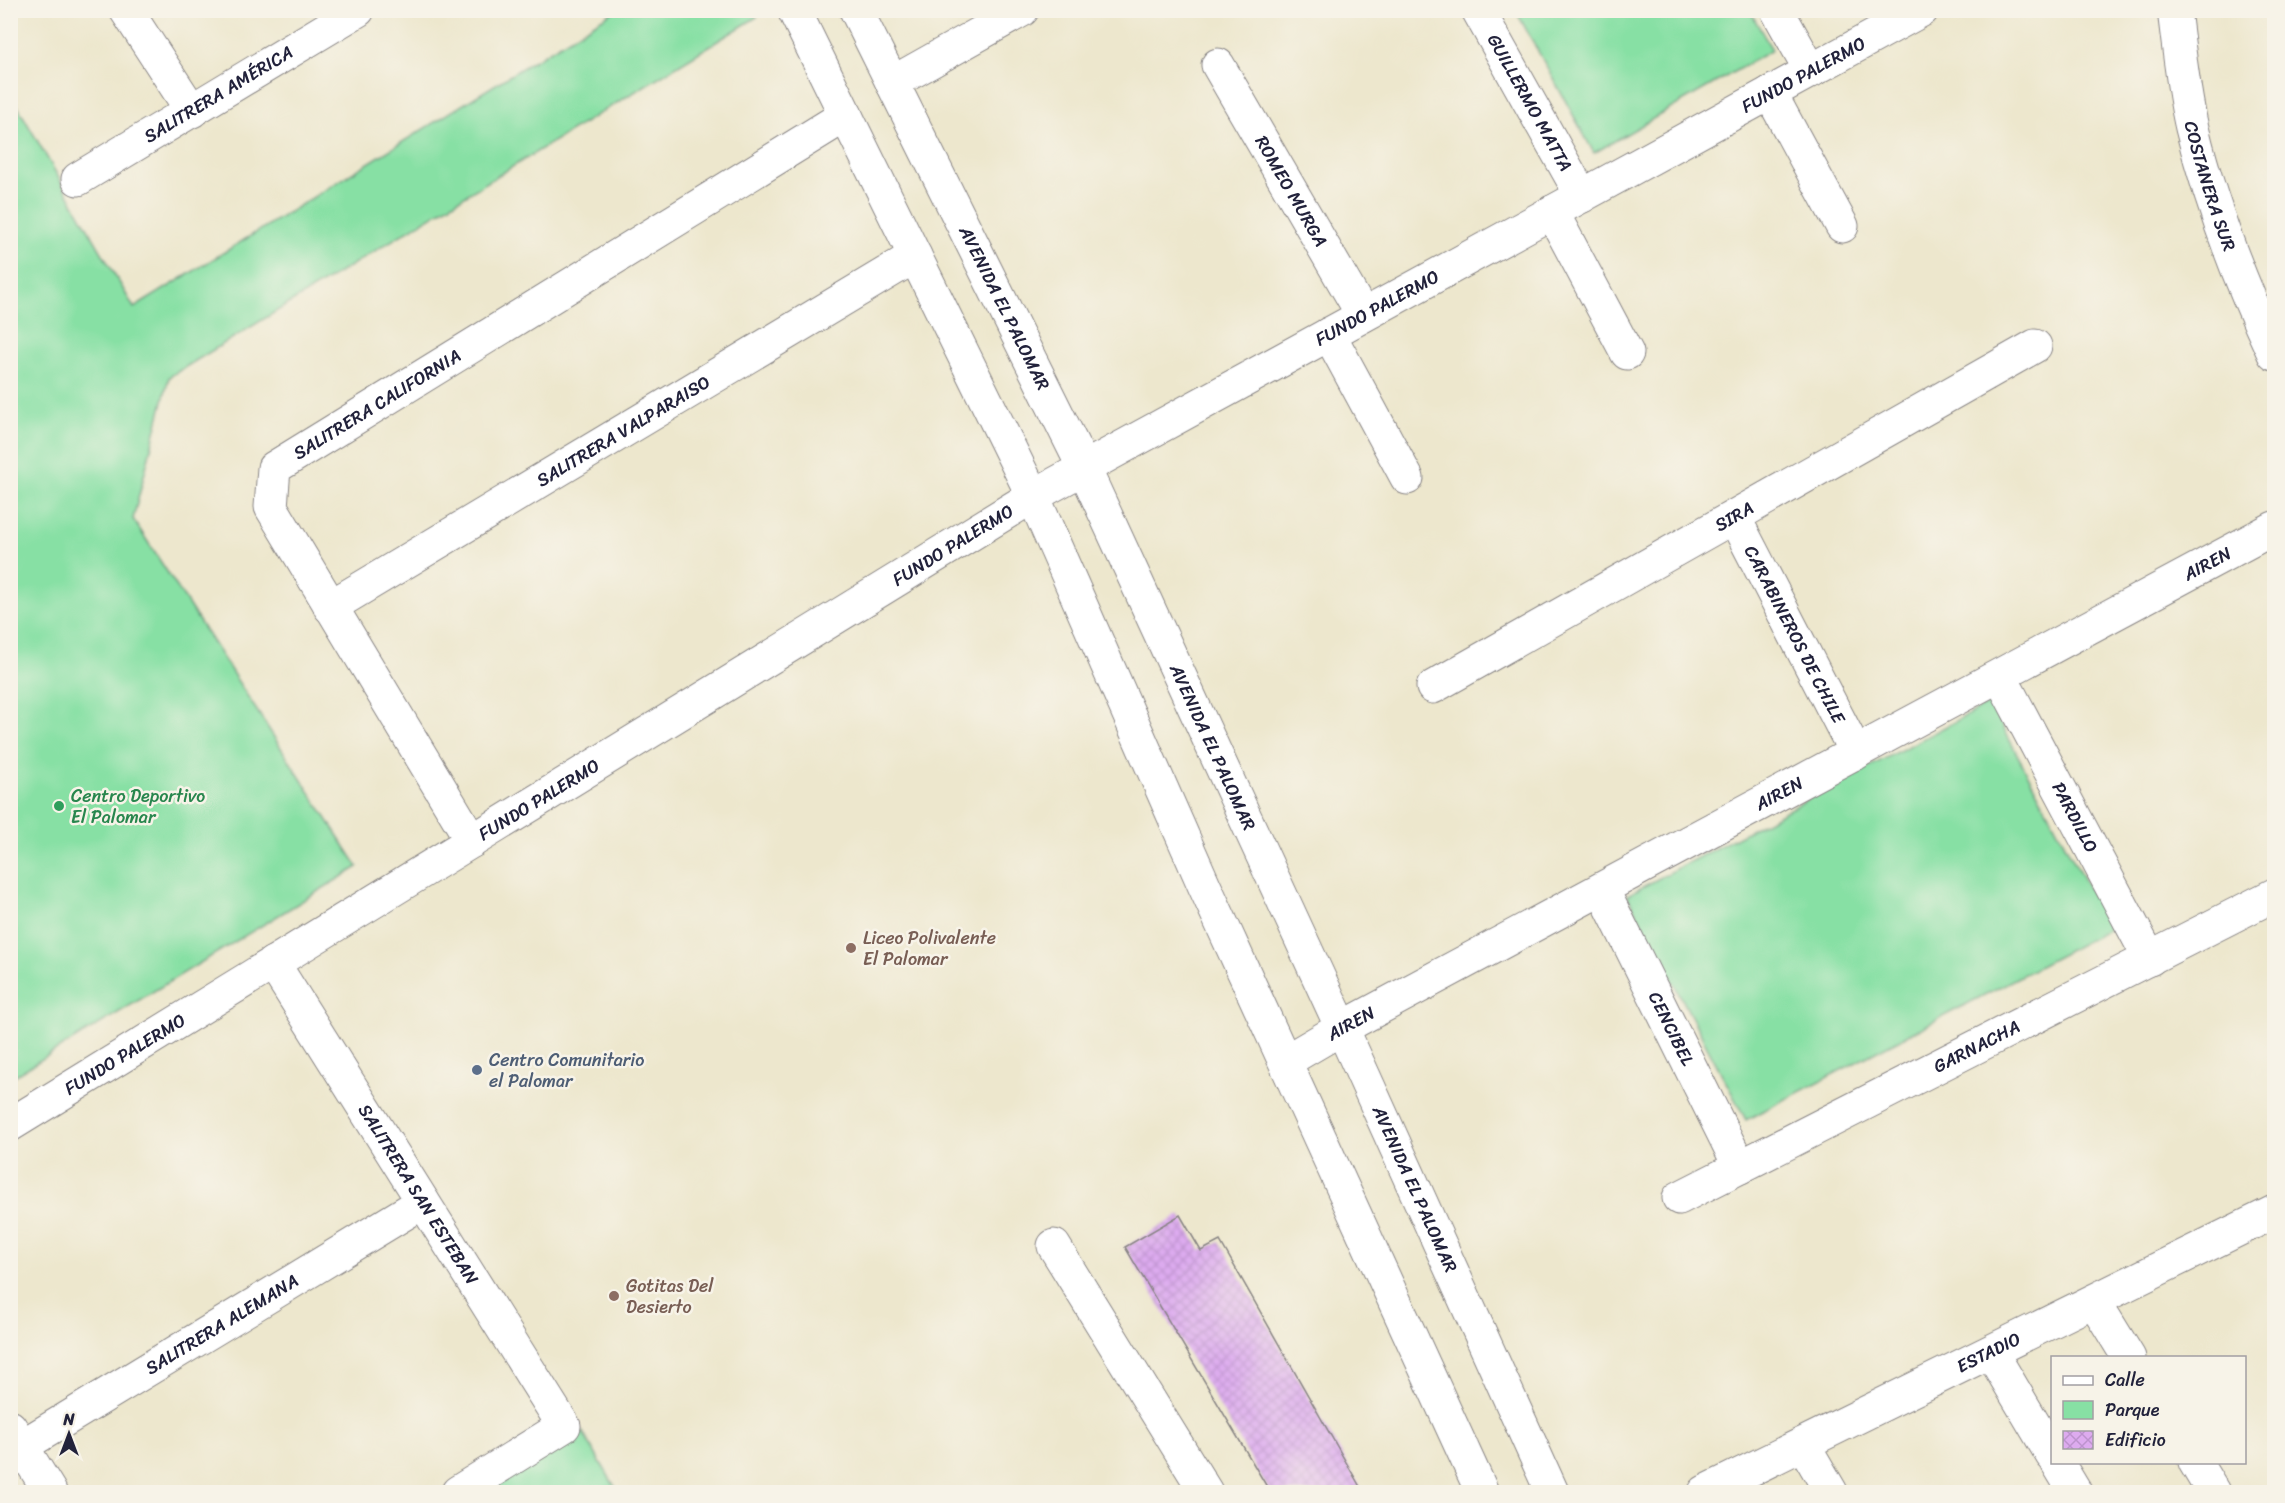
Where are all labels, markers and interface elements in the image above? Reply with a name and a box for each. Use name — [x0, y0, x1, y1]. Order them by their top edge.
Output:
street label: GUILLERMO MATTA — [1478, 28, 1581, 177]
street label: FUNDO PALERMO — [1735, 28, 1872, 122]
street label: SALITRERA AMÉRICA — [137, 37, 299, 152]
street label: COSTANERA SUR — [2175, 118, 2245, 256]
street label: ROMEO MURGA — [1246, 129, 1336, 253]
street label: AVENIDA EL PALOMAR — [949, 219, 1059, 396]
street label: FUNDO PALERMO — [1309, 261, 1445, 355]
street label: SALITRERA CALIFORNIA — [287, 340, 467, 469]
street label: SALITRERA VALPARAISO — [530, 366, 717, 496]
street label: SIRA — [1708, 492, 1760, 541]
street label: FUNDO PALERMO — [886, 495, 1020, 595]
street label: AIREN — [2176, 537, 2238, 590]
street label: CARABINEROS DE CHILE — [1735, 539, 1855, 730]
street label: AVENIDA EL PALOMAR — [1160, 658, 1265, 836]
street label: FUNDO PALERMO — [472, 750, 606, 849]
street label: AIREN — [1748, 767, 1809, 820]
street label: PARDILLO — [2043, 776, 2107, 859]
place label: Centro Deportivo El Palomar — [71, 780, 205, 833]
marker: Centro Deportivo El Palomar — [52, 799, 66, 813]
place label: Liceo Polivalente El Palomar — [863, 922, 996, 975]
marker: Liceo Polivalente El Palomar — [844, 941, 858, 955]
street label: CENCIBEL — [1639, 986, 1704, 1072]
street label: AIREN — [1320, 997, 1381, 1050]
street label: FUNDO PALERMO — [58, 1005, 192, 1104]
street label: GARNACHA — [1927, 1011, 2026, 1082]
place label: Centro Comunitario el Palomar — [489, 1044, 644, 1097]
marker: Centro Comunitario el Palomar — [470, 1063, 484, 1077]
street label: SALITRERA SAN ESTEBAN — [349, 1097, 488, 1291]
street label: AVENIDA EL PALOMAR — [1363, 1099, 1467, 1278]
street label: SALITRERA ALEMANA — [139, 1265, 305, 1384]
place label: Gotitas Del Desierto — [626, 1270, 714, 1323]
marker: Gotitas Del Desierto — [607, 1289, 621, 1303]
street label: ESTADIO — [1951, 1323, 2026, 1382]
legend — [2051, 1356, 2246, 1464]
text: Calle — [2105, 1364, 2145, 1396]
text: Parque — [2105, 1394, 2160, 1426]
north arrow — [39, 1404, 99, 1464]
text: N — [62, 1405, 75, 1434]
text: Edificio — [2105, 1424, 2166, 1456]

